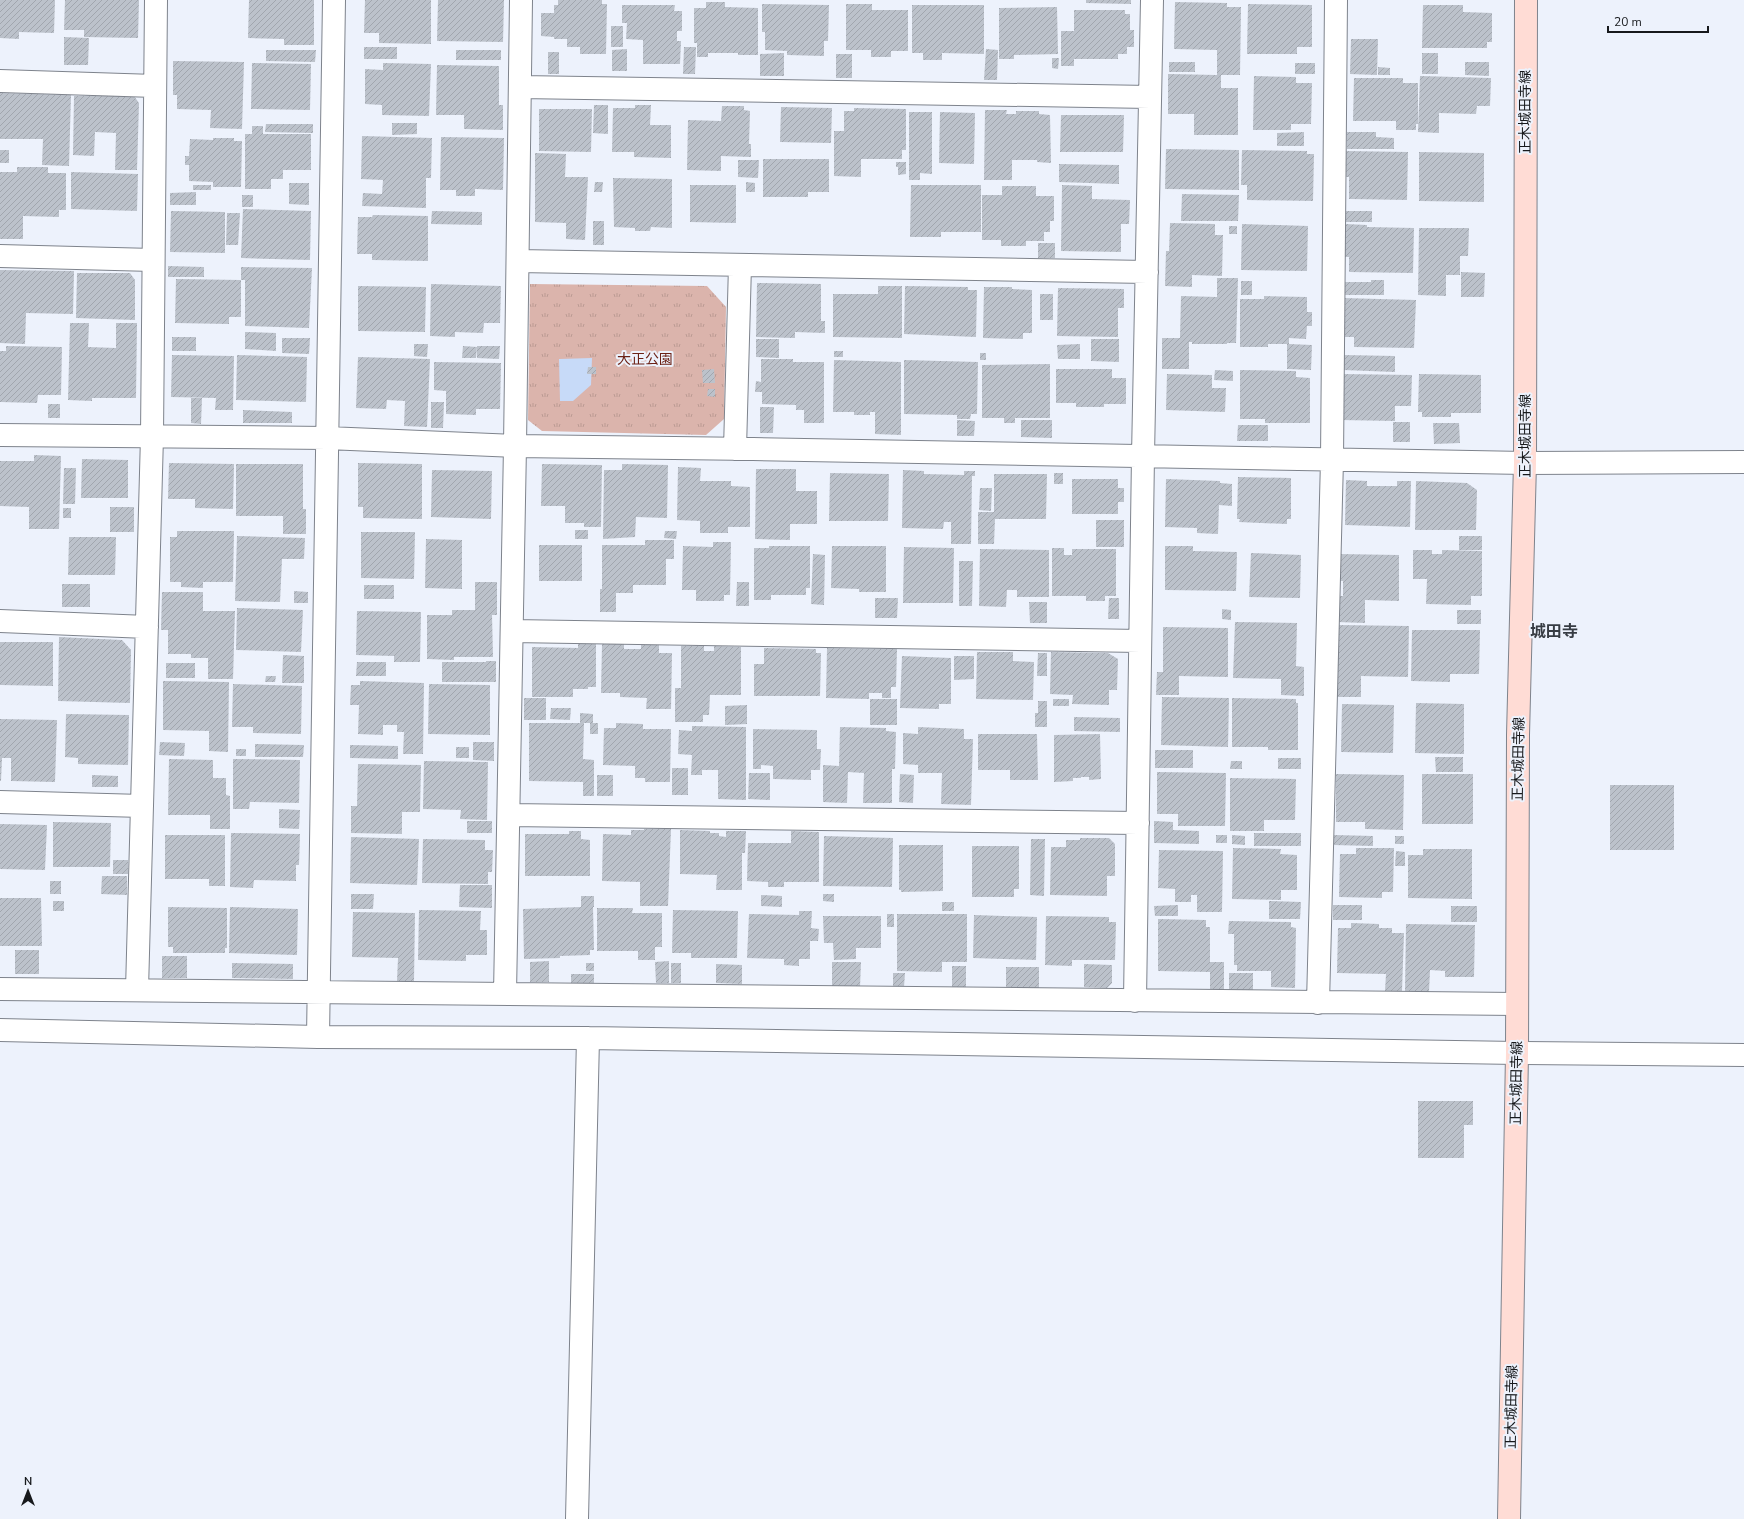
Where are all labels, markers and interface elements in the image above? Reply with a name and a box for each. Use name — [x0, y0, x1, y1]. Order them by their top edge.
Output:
scale bar — [1608, 8, 1708, 34]
text: 20 m — [1614, 14, 1642, 30]
street label: 正木城田寺線 — [1516, 70, 1535, 154]
park label: 大正公園 — [617, 350, 673, 369]
street label: 正木城田寺線 — [1516, 394, 1535, 478]
district label: 城田寺 — [1530, 621, 1578, 643]
street label: 正木城田寺線 — [1508, 717, 1529, 801]
street label: 正木城田寺線 — [1506, 1041, 1527, 1125]
street label: 正木城田寺線 — [1501, 1365, 1522, 1449]
north arrow — [8, 1471, 48, 1511]
text: N — [24, 1474, 32, 1489]

